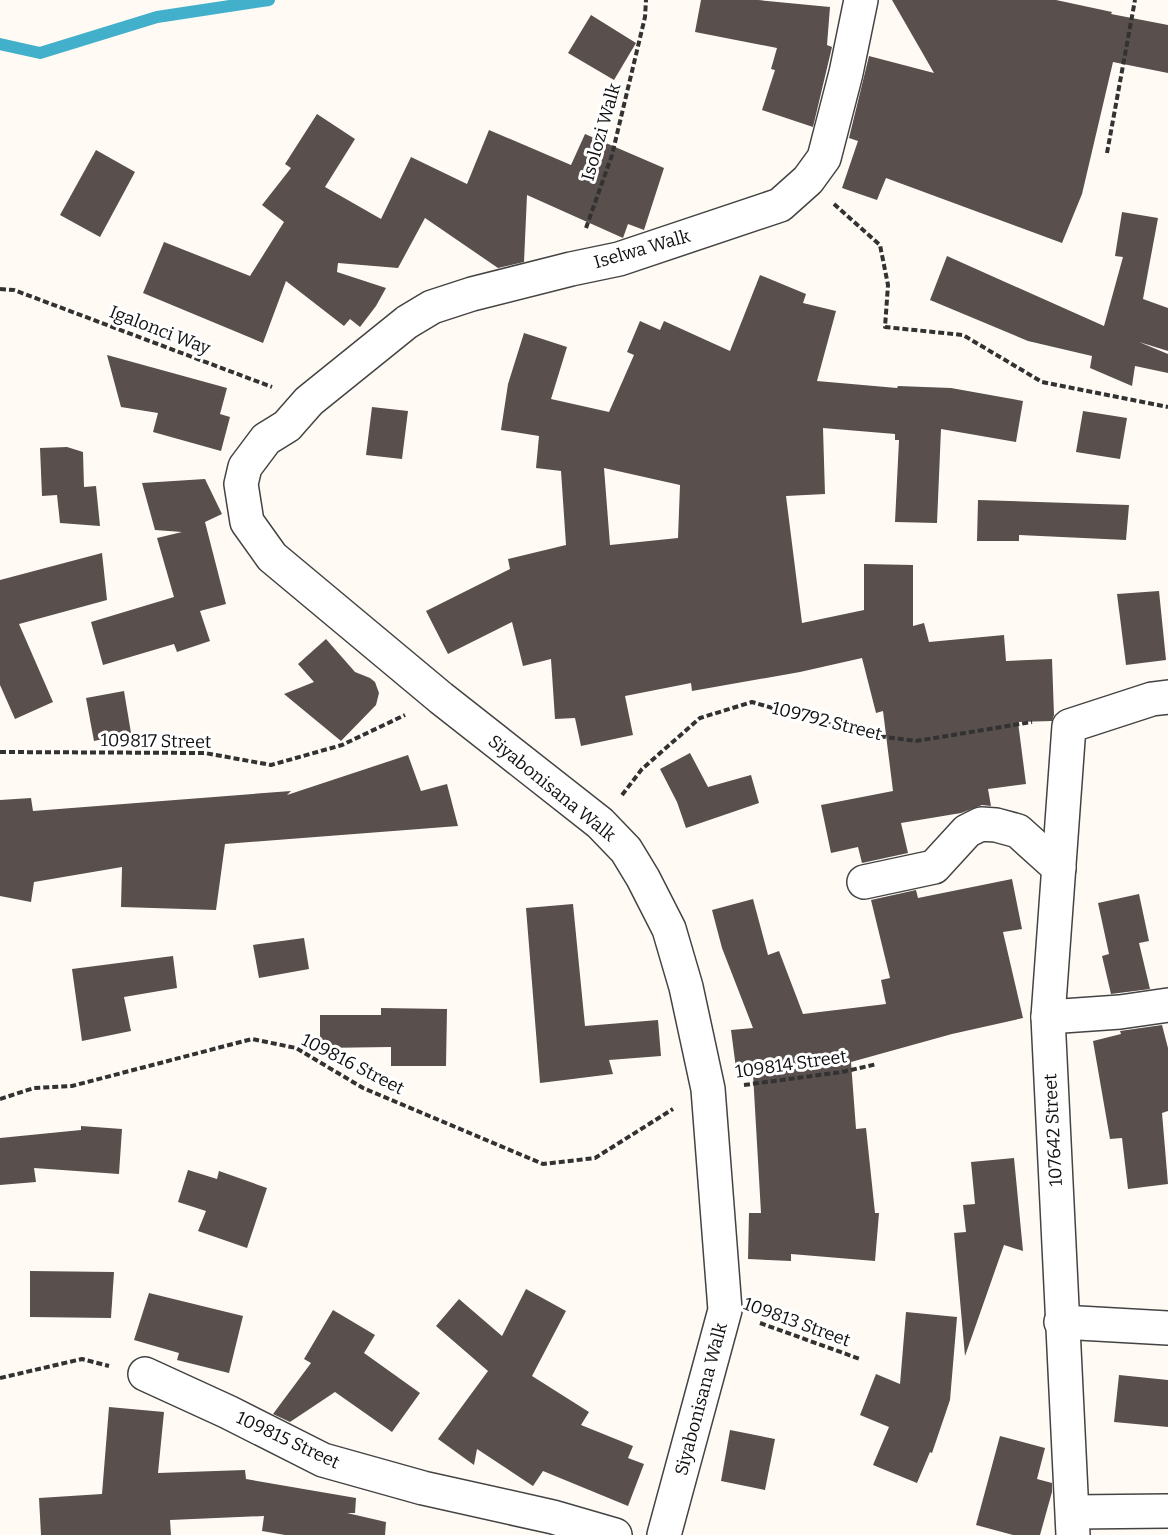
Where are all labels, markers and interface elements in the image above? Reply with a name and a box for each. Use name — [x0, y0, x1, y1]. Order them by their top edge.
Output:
street label: Isolozi Walk — [577, 80, 626, 183]
street label: Iselwa Walk — [591, 225, 693, 273]
street label: Igalonci Way — [106, 301, 214, 359]
street label: 109792 Street — [770, 697, 885, 745]
street label: 109817 Street — [100, 729, 212, 753]
street label: Siyabonisana Walk — [484, 730, 621, 847]
street label: 109816 Street — [298, 1029, 409, 1100]
street label: 109814 Street — [734, 1045, 849, 1083]
street label: 107642 Street — [1039, 1073, 1067, 1187]
street label: 109813 Street — [741, 1292, 854, 1352]
street label: Siyabonisana Walk — [670, 1319, 732, 1478]
street label: 109815 Street — [233, 1406, 344, 1474]

